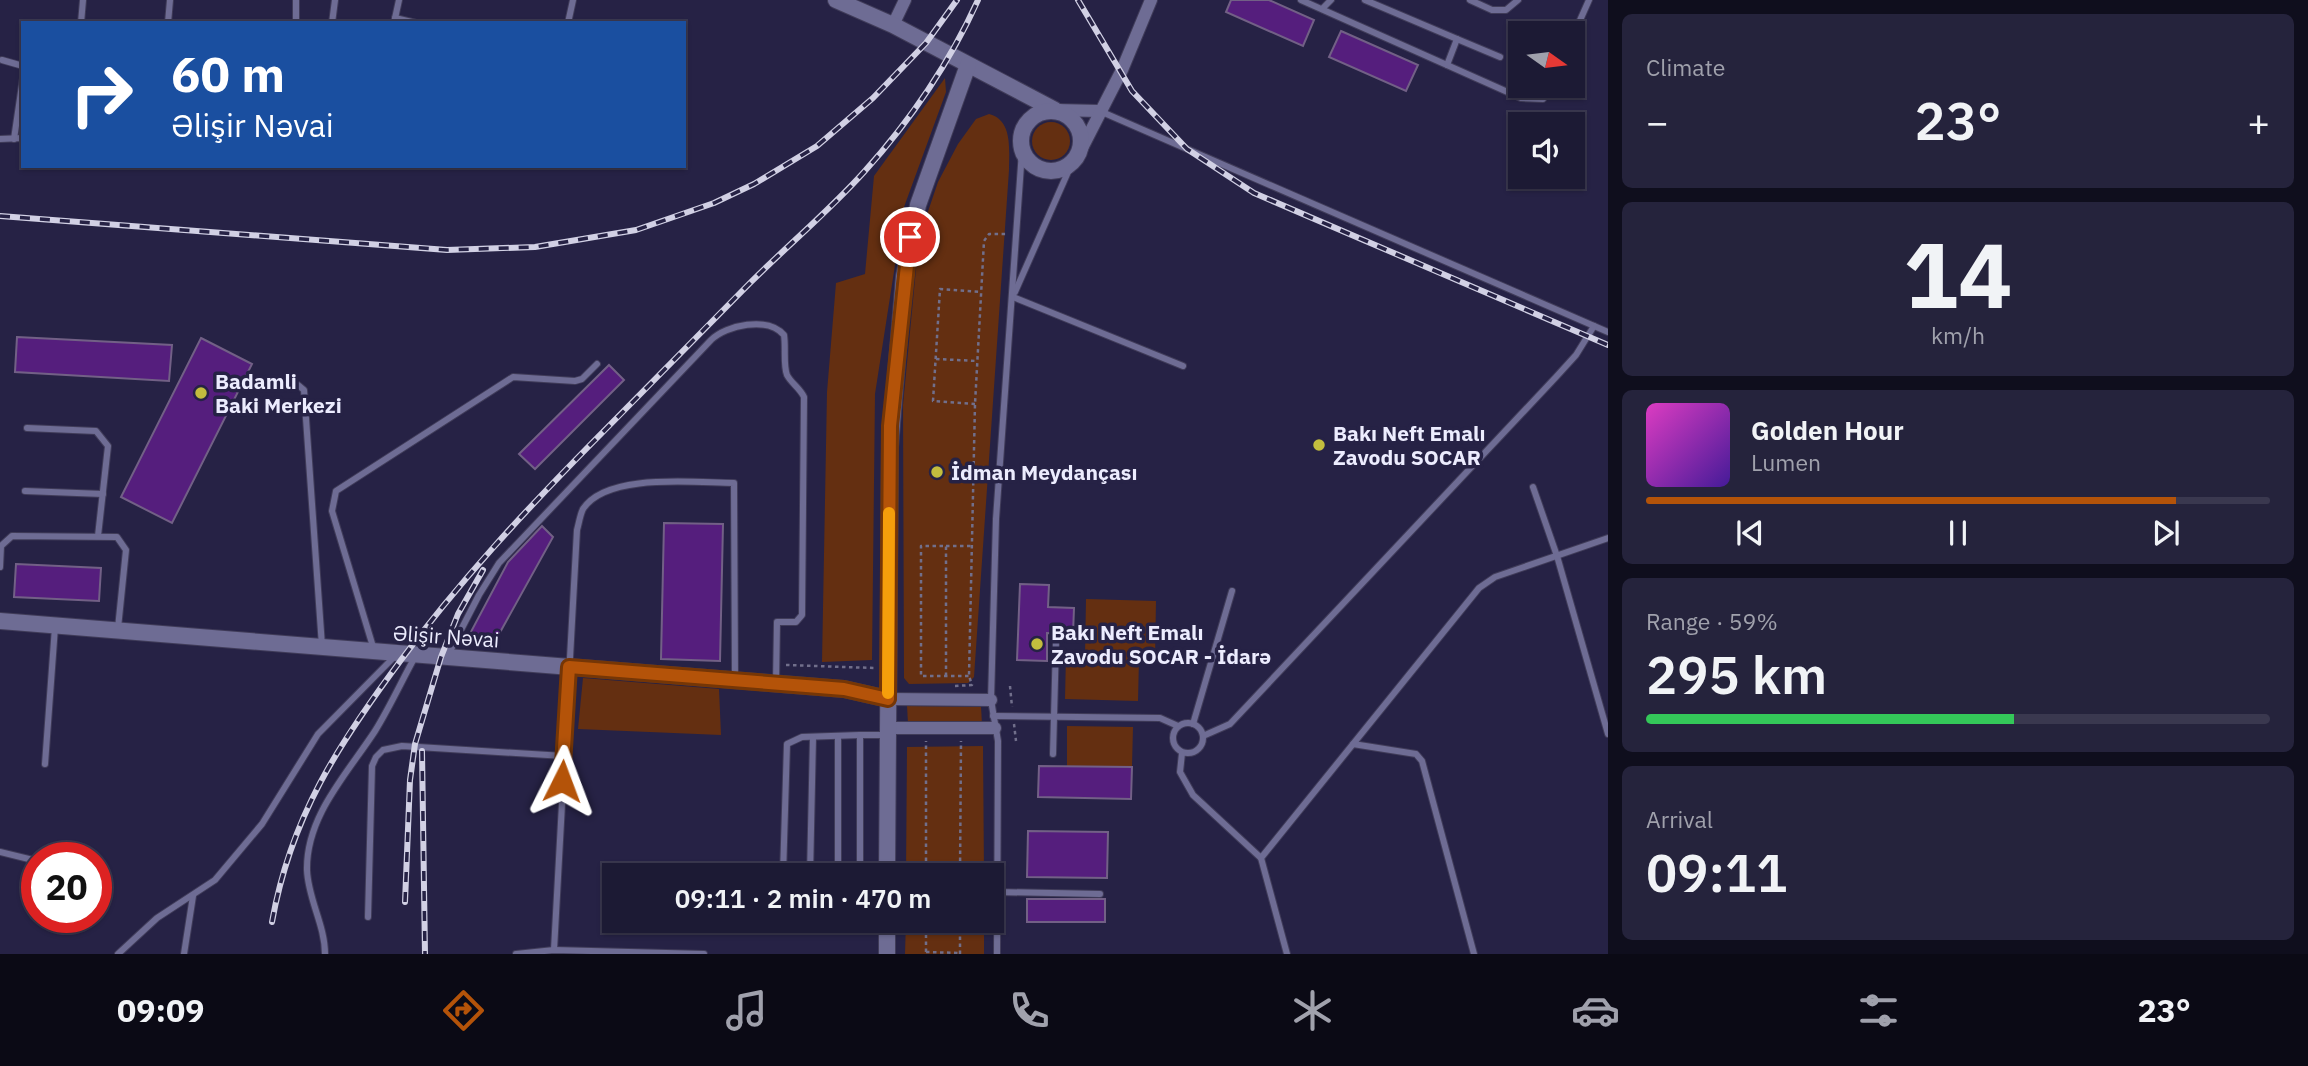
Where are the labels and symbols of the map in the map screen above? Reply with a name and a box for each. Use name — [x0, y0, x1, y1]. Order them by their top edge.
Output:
north arrow — [1508, 21, 1586, 98]
pin — [880, 207, 940, 267]
place label: Badamli Baki Merkezi — [215, 367, 342, 419]
marker: Badamli Baki Merkezi — [193, 385, 209, 401]
place label: Bakı Neft Emalı Zavodu SOCAR — [1333, 419, 1485, 471]
marker: Bakı Neft Emalı Zavodu SOCAR — [1311, 437, 1327, 453]
place label: İdman Meydançası — [951, 458, 1137, 486]
marker: İdman Meydançası — [929, 464, 945, 480]
street label: Əlişir Nəvai — [392, 618, 500, 654]
place label: Bakı Neft Emalı Zavodu SOCAR - İdarə — [1051, 618, 1271, 670]
marker: Bakı Neft Emalı Zavodu SOCAR - İdarə — [1029, 636, 1045, 652]
position arrow — [525, 744, 599, 818]
speed limit sign: 20 — [21, 842, 112, 933]

